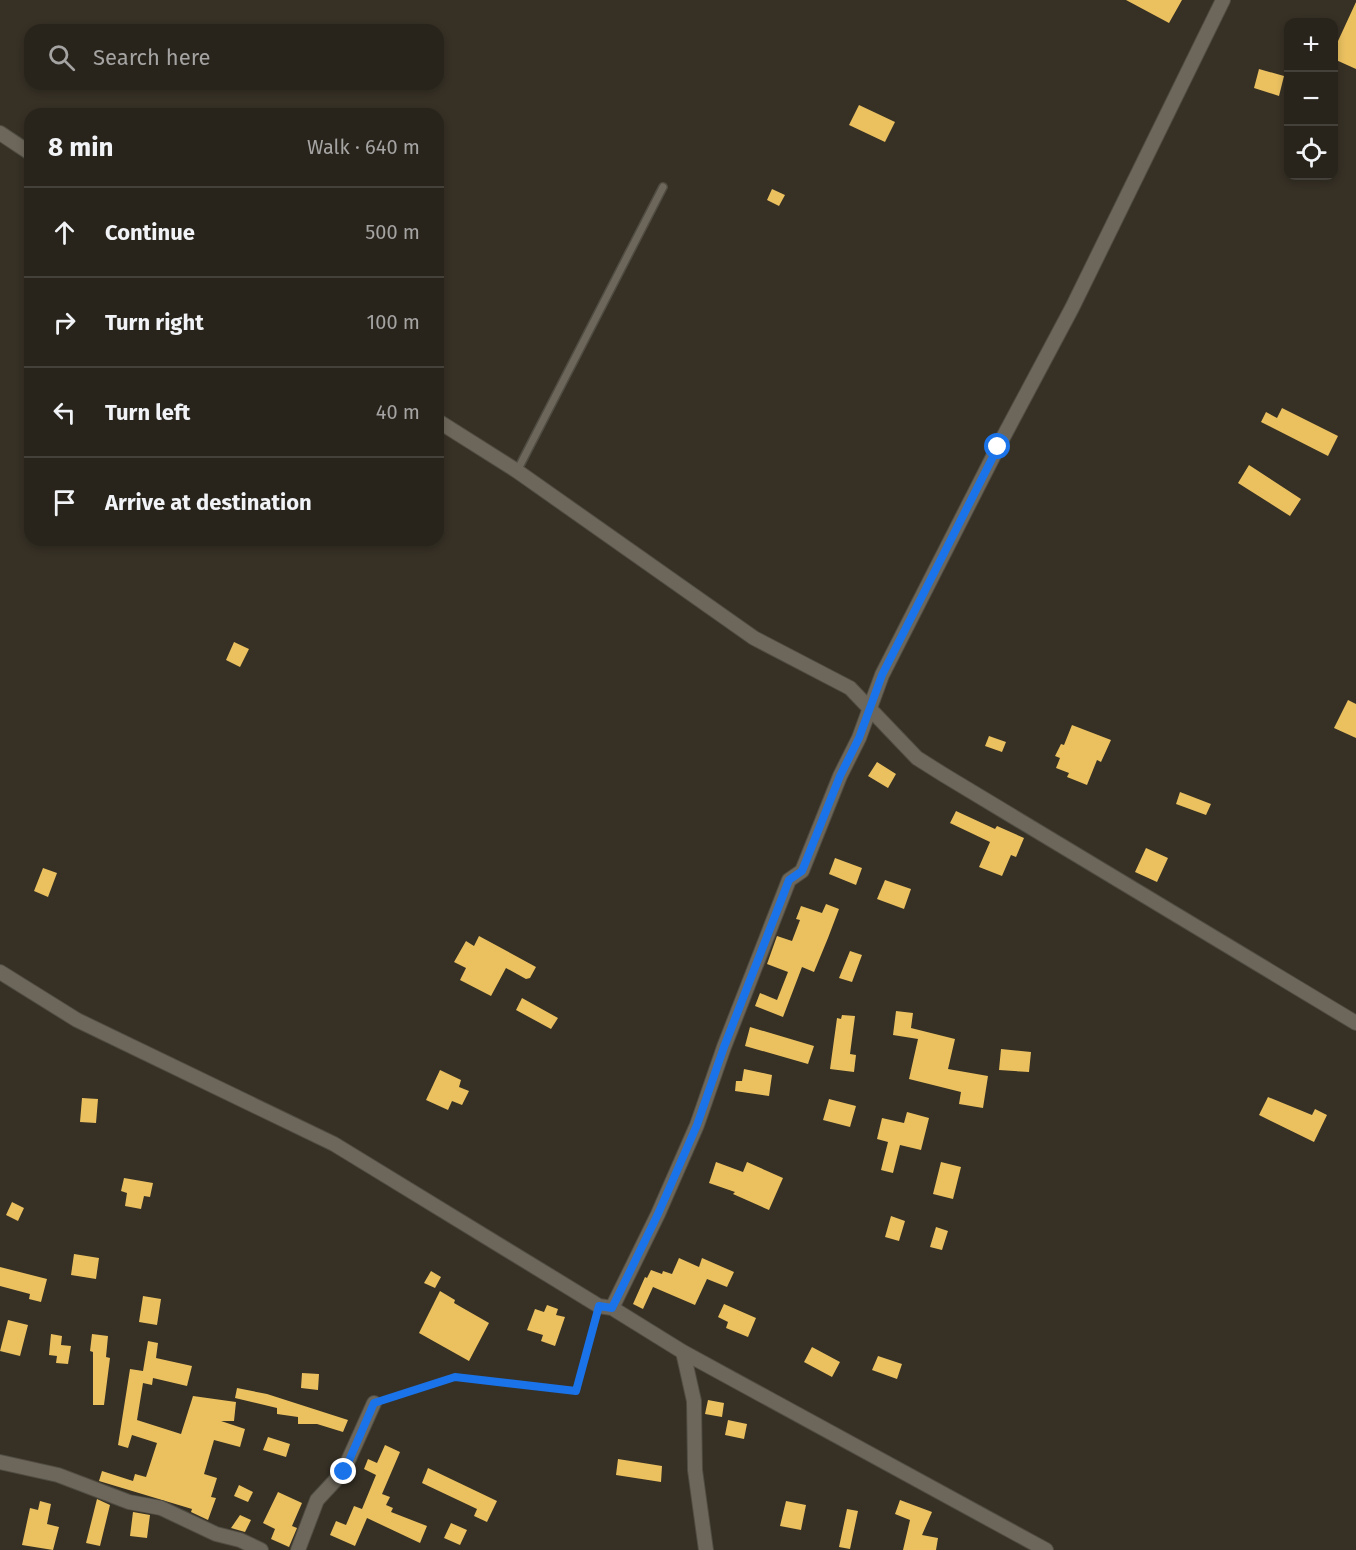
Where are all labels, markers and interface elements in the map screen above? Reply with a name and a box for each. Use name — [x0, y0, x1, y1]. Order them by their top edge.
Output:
map controls — [1284, 18, 1338, 180]
button: + — [1284, 18, 1338, 72]
search box — [24, 24, 444, 90]
icon: search — [45, 41, 78, 74]
text: Search here — [93, 44, 211, 71]
button: − — [1284, 72, 1338, 126]
button: locate — [1284, 126, 1338, 180]
text: 8 min — [48, 132, 114, 163]
text: Walk · 640 m — [307, 135, 420, 159]
icon: ahead — [48, 216, 81, 249]
text: Continue — [105, 219, 195, 246]
text: 500 m — [365, 220, 420, 244]
icon: right — [48, 306, 81, 339]
text: Turn right — [105, 309, 204, 336]
text: 100 m — [367, 310, 420, 334]
icon: left — [48, 396, 81, 429]
text: Turn left — [105, 399, 190, 426]
text: 40 m — [376, 400, 420, 424]
route start — [984, 433, 1010, 459]
icon: arrive — [48, 486, 81, 519]
text: Arrive at destination — [105, 489, 312, 516]
route end — [330, 1458, 356, 1484]

